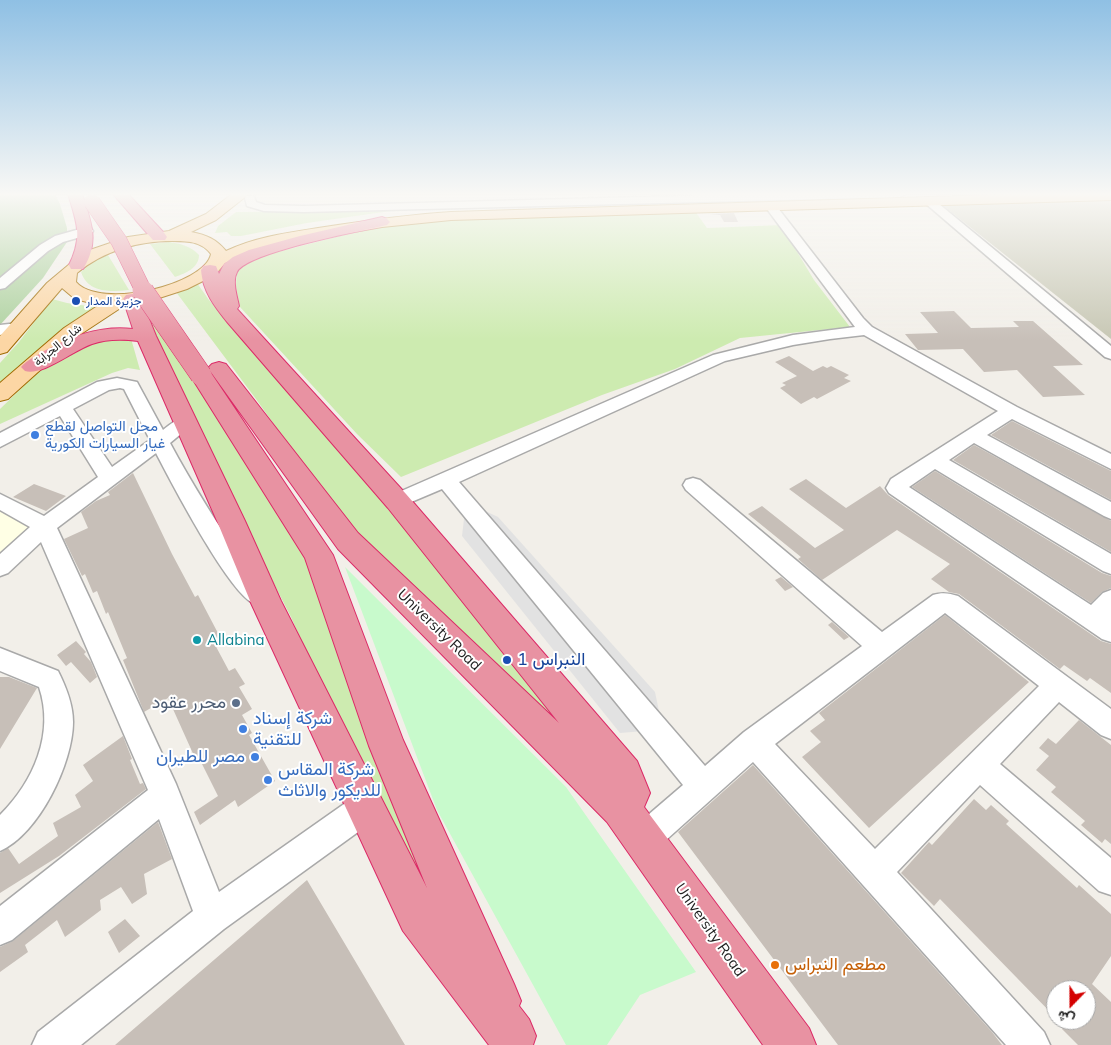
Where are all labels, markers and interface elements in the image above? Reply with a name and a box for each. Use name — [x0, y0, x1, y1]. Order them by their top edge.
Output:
place label: جزيرة المدار — [86, 294, 142, 308]
marker: جزيرة المدار — [70, 295, 82, 307]
street label: شارع الجرابة — [31, 321, 85, 369]
place label: محل التواصل لقطع غيار السيارات الكورية — [45, 417, 165, 452]
marker: محل التواصل لقطع غيار السيارات الكورية — [29, 429, 41, 441]
street label: University Road — [393, 585, 485, 675]
place label: Allabina — [207, 631, 265, 649]
marker: Allabina — [191, 634, 203, 646]
place label: النبراس 1 — [517, 649, 585, 671]
marker: النبراس 1 — [501, 654, 513, 666]
place label: محرر عقود — [152, 692, 226, 714]
marker: محرر عقود — [230, 697, 242, 709]
place label: شركة إسناد للتقنية — [253, 708, 332, 751]
marker: شركة إسناد للتقنية — [237, 723, 249, 735]
place label: مصر للطيران — [156, 746, 245, 768]
marker: مصر للطيران — [249, 751, 261, 763]
place label: شركة المقاس للديكور والاثاث — [278, 759, 381, 802]
marker: شركة المقاس للديكور والاثاث — [262, 774, 274, 786]
street label: University Road — [671, 880, 749, 980]
place label: مطعم النبراس — [785, 954, 886, 976]
marker: مطعم النبراس — [769, 959, 781, 971]
north arrow — [1046, 980, 1096, 1030]
text: ش — [1055, 1006, 1077, 1029]

